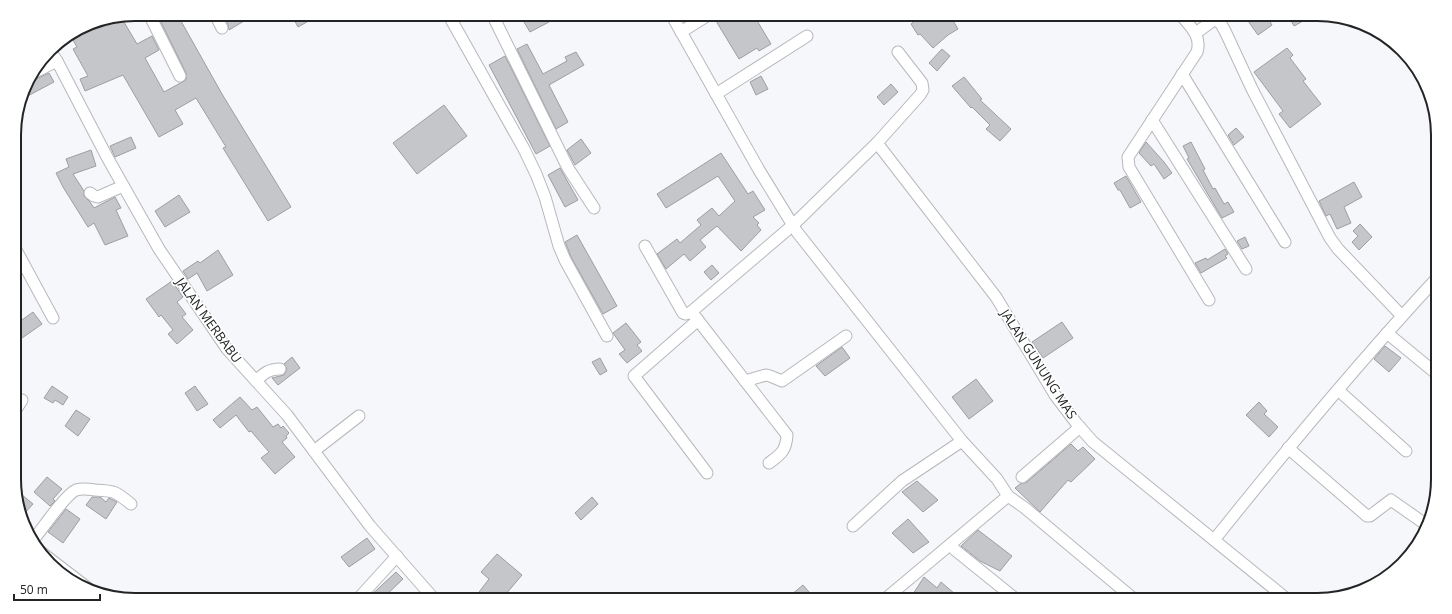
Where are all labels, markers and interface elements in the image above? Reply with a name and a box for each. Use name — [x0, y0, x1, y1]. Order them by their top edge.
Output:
street label: JALAN MERBABU — [171, 272, 246, 366]
street label: JALAN GUNUNG MAS — [996, 304, 1081, 422]
scale bar — [14, 576, 100, 602]
text: 50 m — [20, 581, 48, 598]

